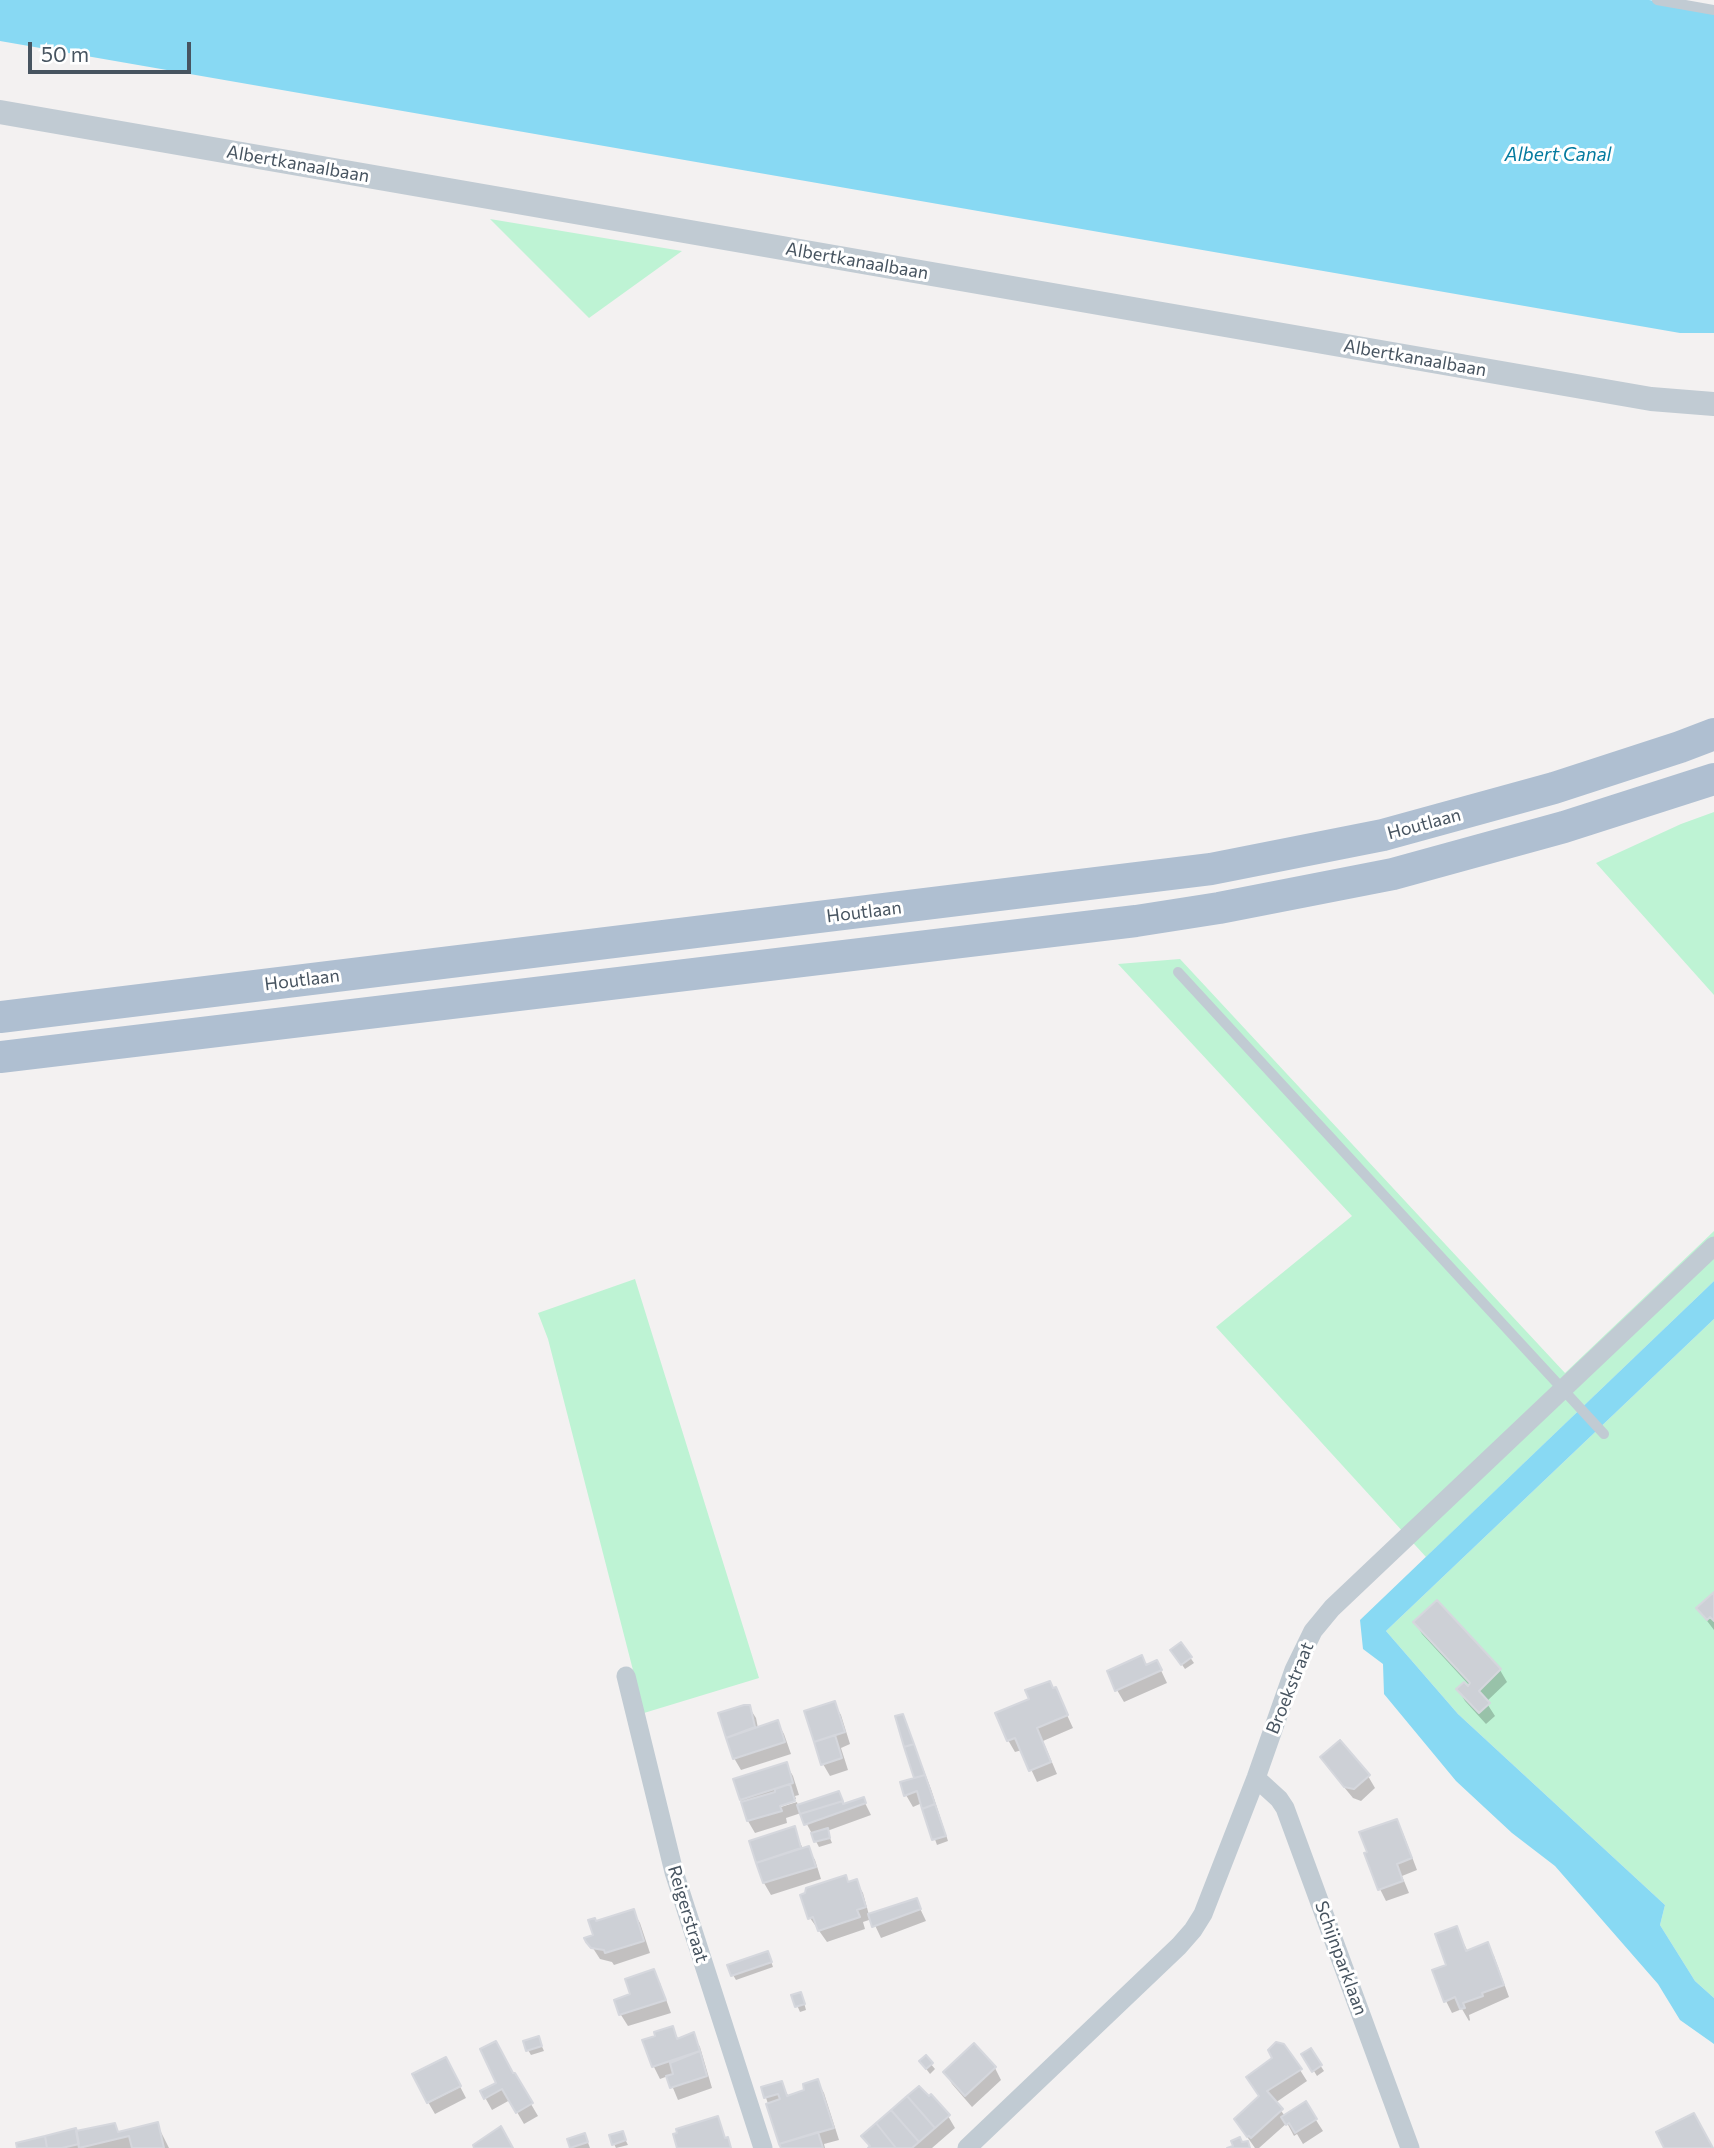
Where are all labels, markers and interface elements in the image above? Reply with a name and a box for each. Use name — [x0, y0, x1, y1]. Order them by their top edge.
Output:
scale bar — [32, 28, 194, 72]
text: 50 m — [41, 41, 89, 66]
street label: Albertkanaalbaan — [225, 141, 371, 187]
water label: Albert Canal — [1505, 144, 1611, 166]
street label: Albertkanaalbaan — [784, 238, 930, 284]
street label: Albertkanaalbaan — [1342, 335, 1488, 381]
street label: Houtlaan — [1385, 804, 1463, 844]
street label: Houtlaan — [825, 897, 903, 927]
street label: Houtlaan — [263, 965, 341, 995]
street label: Broekstraat — [1262, 1639, 1318, 1737]
street label: Reigerstraat — [663, 1863, 713, 1965]
street label: Schijnparklaan — [1310, 1898, 1372, 2018]

